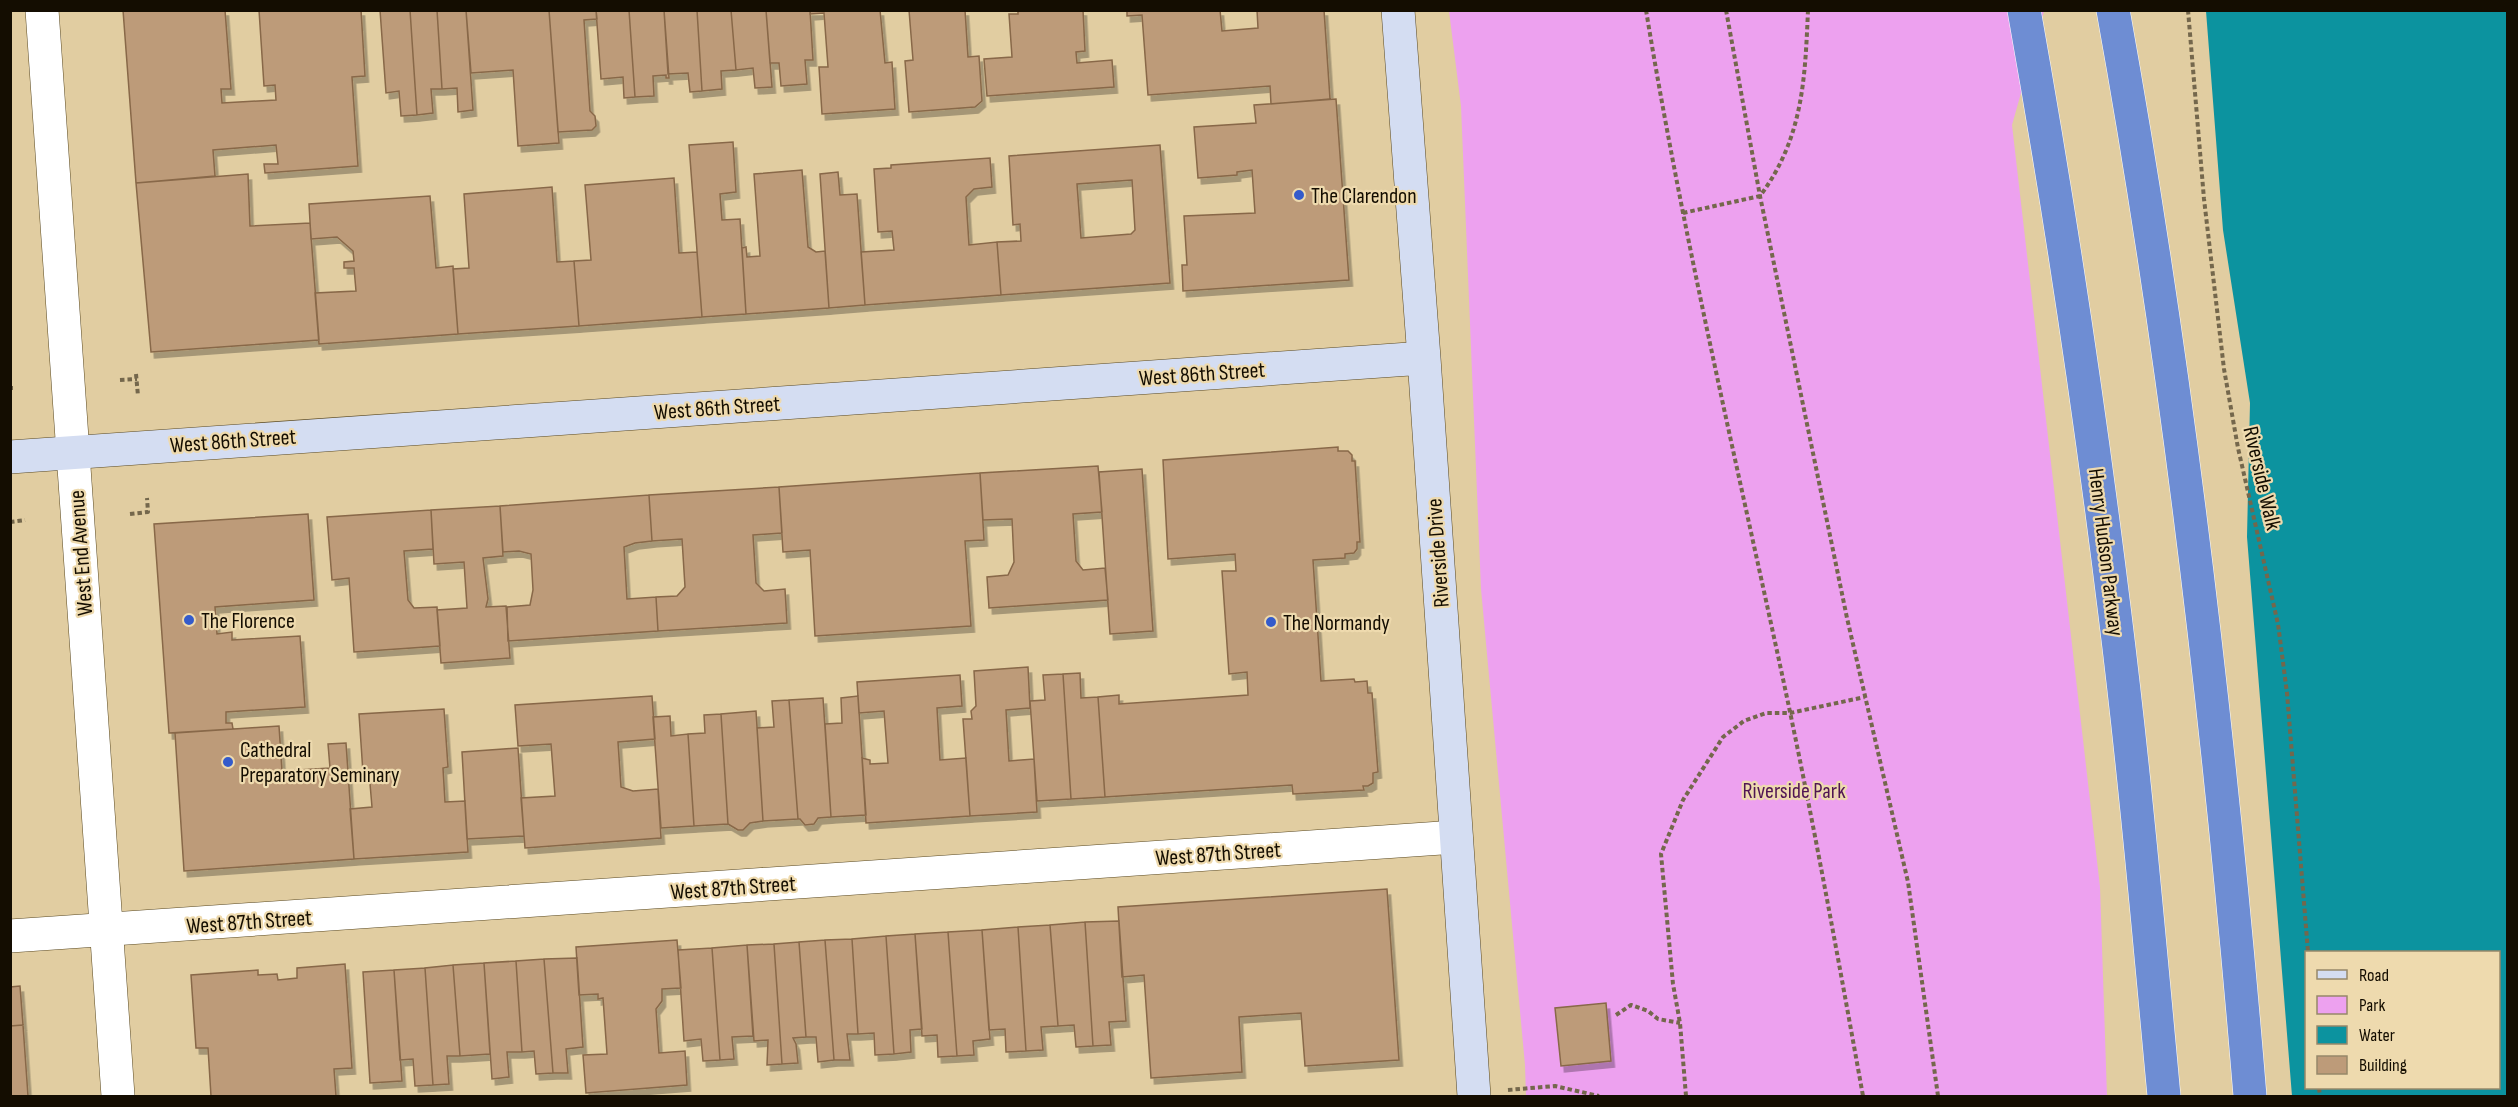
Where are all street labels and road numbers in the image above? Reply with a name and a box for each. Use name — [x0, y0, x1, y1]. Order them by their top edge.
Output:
street label: West 86th Street — [1138, 357, 1266, 392]
street label: West 86th Street — [653, 391, 781, 426]
street label: West 86th Street — [169, 424, 297, 459]
street label: Riverside Walk — [2237, 424, 2287, 533]
street label: Henry Hudson Parkway — [2082, 467, 2129, 638]
street label: West End Avenue — [64, 489, 99, 617]
street label: Riverside Drive — [1421, 497, 1456, 608]
street label: West 87th Street — [1155, 837, 1282, 872]
street label: West 87th Street — [670, 871, 797, 906]
street label: West 87th Street — [186, 905, 313, 940]

